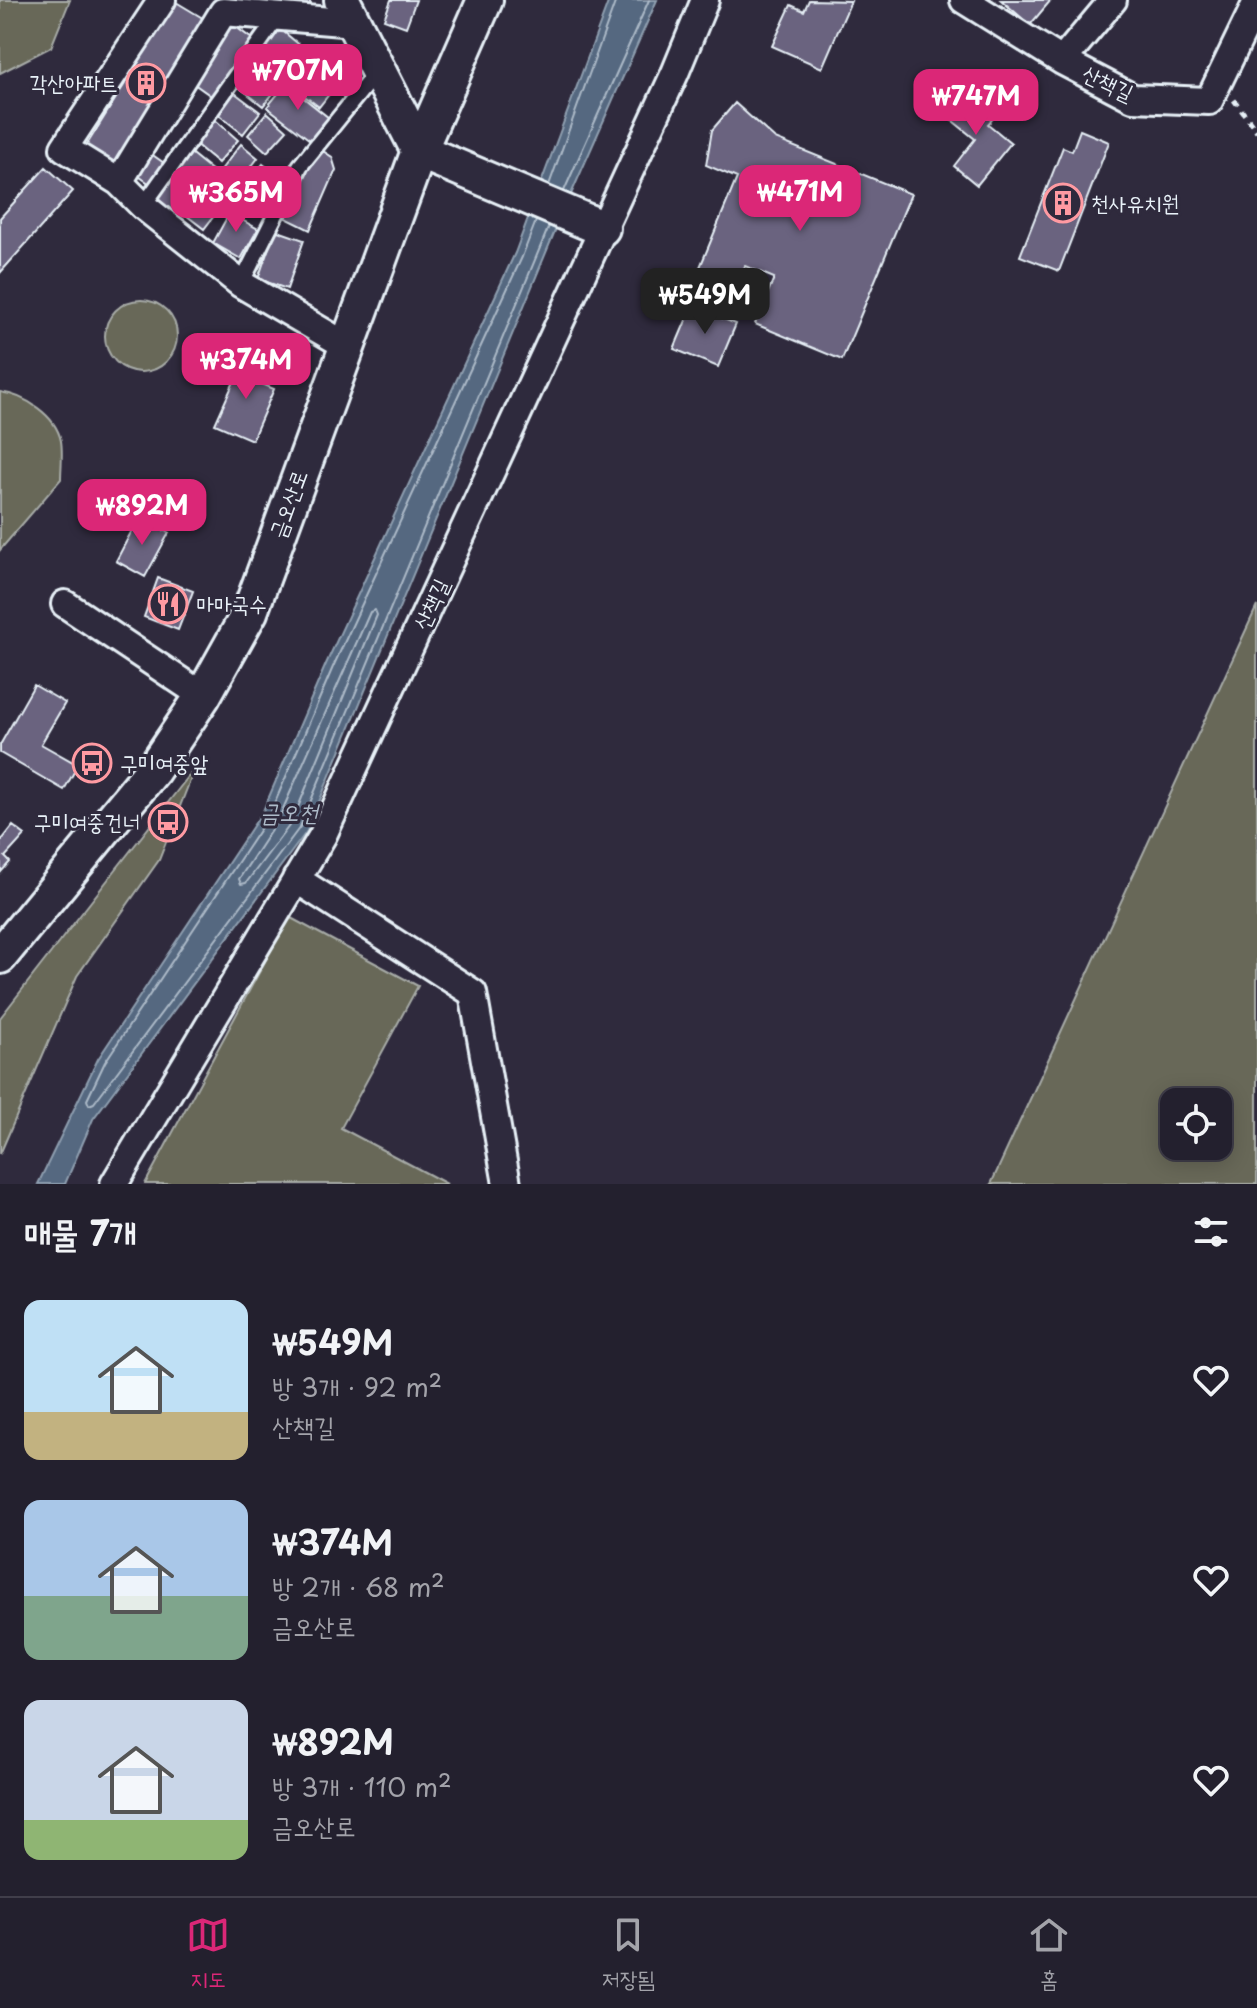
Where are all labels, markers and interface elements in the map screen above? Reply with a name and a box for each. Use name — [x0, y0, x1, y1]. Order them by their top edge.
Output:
pin: ₩707M — [242, 44, 354, 112]
text: ₩707M — [252, 50, 344, 89]
street label: 산책길 — [1078, 55, 1140, 108]
building icon: 각산아파트 — [125, 62, 167, 104]
place label: 각산아파트 — [29, 65, 118, 98]
pin: ₩747M — [920, 69, 1032, 137]
text: ₩747M — [931, 75, 1021, 114]
pin: ₩471M — [744, 165, 856, 233]
pin: ₩365M — [180, 166, 292, 234]
text: ₩471M — [757, 171, 843, 210]
text: ₩365M — [188, 172, 284, 211]
building icon: 천사유치원 — [1042, 182, 1084, 224]
place label: 천사유치원 — [1091, 185, 1180, 218]
pin: ₩549M — [649, 268, 761, 336]
text: ₩549M — [659, 274, 751, 313]
pin: ₩374M — [190, 333, 302, 401]
text: ₩374M — [200, 339, 292, 378]
street label: 금오산로 — [259, 465, 314, 542]
pin: ₩892M — [86, 479, 198, 547]
text: ₩892M — [95, 485, 189, 524]
street label: 산책길 — [403, 572, 456, 634]
restaurant icon: 마마국수 — [147, 583, 189, 625]
place label: 마마국수 — [196, 586, 267, 619]
bus stop icon: 구미여중앞 — [71, 742, 113, 784]
place label: 구미여중앞 — [120, 745, 209, 778]
water label: 금오천 — [260, 793, 321, 829]
bus stop icon: 구미여중건너 — [147, 801, 189, 843]
place label: 구미여중건너 — [34, 804, 140, 837]
map controls — [1160, 1088, 1232, 1160]
button: locate — [1160, 1088, 1232, 1160]
text: 매물 7개 — [24, 1206, 137, 1258]
icon: filters — [1189, 1210, 1233, 1254]
text: ₩549M — [272, 1315, 393, 1367]
icon: home — [88, 1332, 184, 1428]
icon: heart — [1189, 1358, 1233, 1402]
text: 방 3개 · 92 m² — [272, 1367, 442, 1406]
text: 산책길 — [272, 1406, 335, 1445]
text: ₩374M — [272, 1515, 393, 1567]
icon: home — [88, 1532, 184, 1628]
icon: heart — [1189, 1558, 1233, 1602]
text: 방 2개 · 68 m² — [272, 1567, 445, 1606]
text: 금오산로 — [272, 1606, 356, 1645]
text: ₩892M — [272, 1715, 394, 1767]
icon: home — [88, 1732, 184, 1828]
icon: heart — [1189, 1758, 1233, 1802]
text: 방 3개 · 110 m² — [272, 1767, 452, 1806]
text: 금오산로 — [272, 1806, 356, 1845]
tab: 지도 — [186, 1913, 230, 1994]
tab: 저장됨 — [602, 1913, 655, 1994]
tab: 홈 — [1027, 1913, 1071, 1994]

